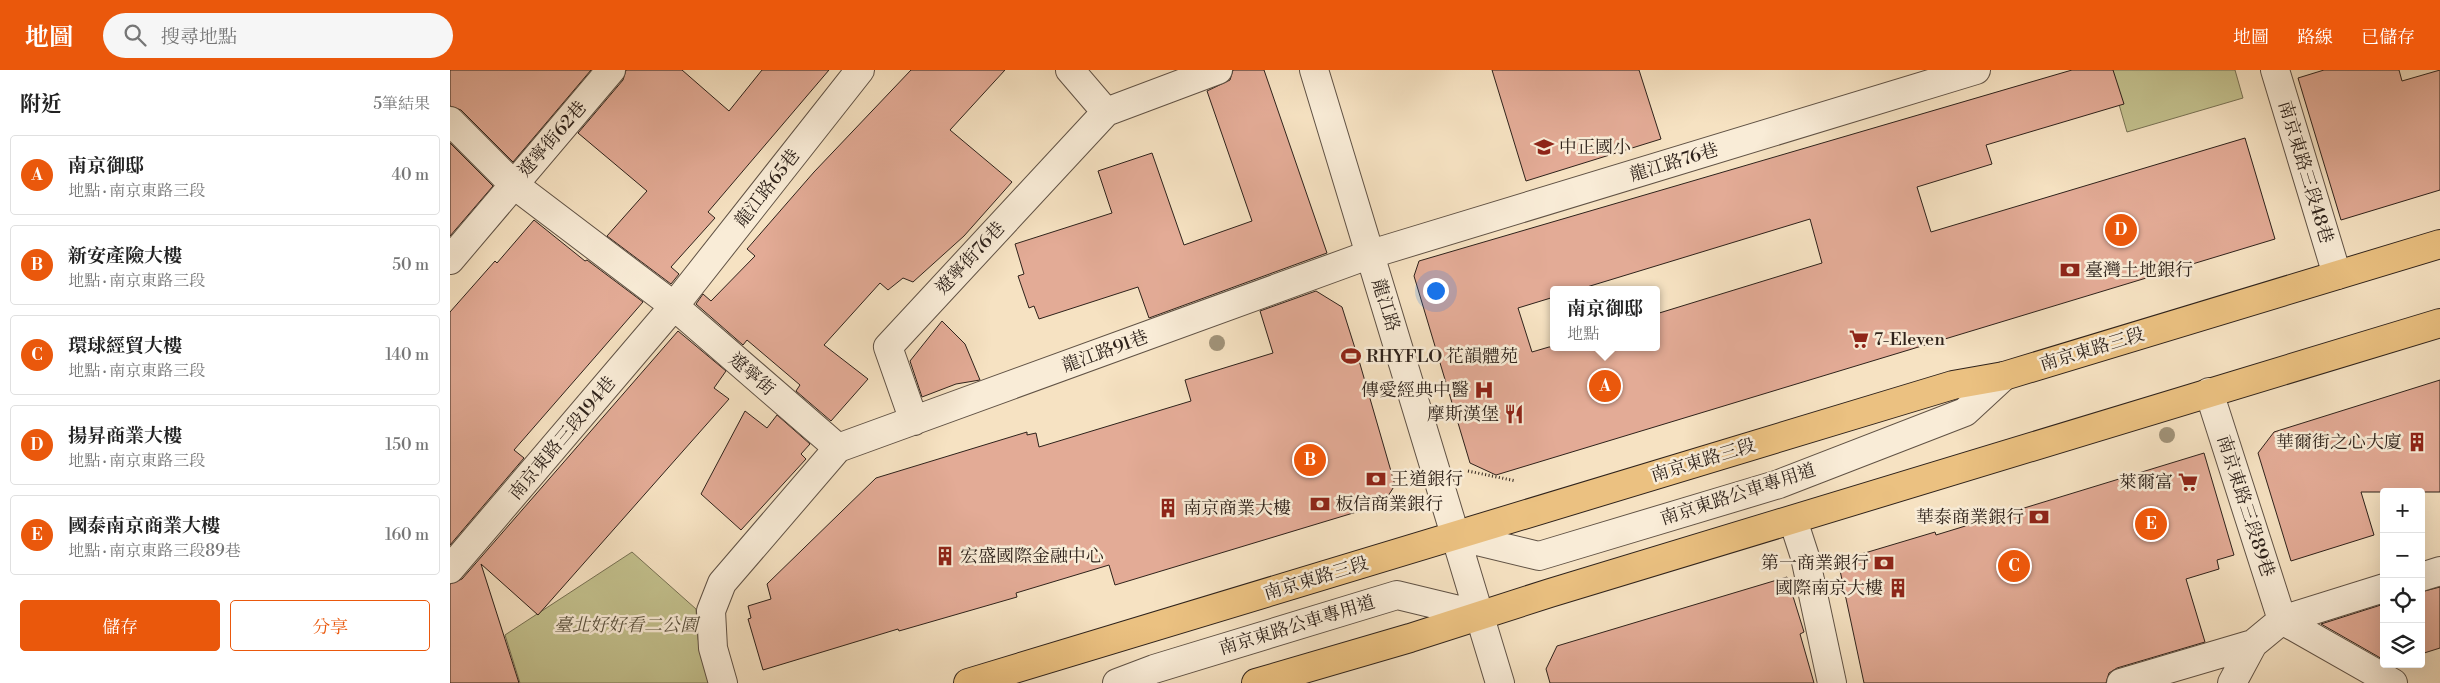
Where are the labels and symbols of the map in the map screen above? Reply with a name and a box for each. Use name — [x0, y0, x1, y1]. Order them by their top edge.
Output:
street label: 遼寧街62巷 — [513, 97, 592, 182]
street label: 南京東路三段48巷 — [2273, 98, 2338, 246]
school or university icon: 中正國小 — [1533, 136, 1555, 158]
place label: 中正國小 — [1559, 136, 1631, 159]
street label: 龍江路76巷 — [1627, 138, 1721, 187]
street label: 龍江路65巷 — [730, 145, 805, 232]
pin: D — [2105, 211, 2137, 249]
street label: 遼寧街76巷 — [931, 217, 1010, 300]
bank icon: 臺灣土地銀行 — [2059, 259, 2081, 281]
place label: 臺灣土地銀行 — [2085, 259, 2193, 282]
street label: 龍江路 — [1367, 276, 1404, 334]
your location — [1423, 278, 1449, 304]
street label: 南京東路三段 — [2037, 323, 2147, 376]
street label: 龍江路91巷 — [1059, 325, 1151, 378]
supermarket icon: 7-Eleven — [1848, 328, 1870, 350]
place label: 7-Eleven — [1874, 328, 1945, 351]
sports icon: RHYFLO 花韻體苑 — [1340, 345, 1362, 367]
place label: RHYFLO 花韻體苑 — [1366, 345, 1518, 368]
street label: 遼寧街 — [724, 348, 780, 401]
pin: A — [1589, 367, 1621, 405]
street label: 南京東路三段194巷 — [504, 372, 621, 505]
place label: 傳愛經典中醫 — [1361, 379, 1469, 402]
hospital icon: 傳愛經典中醫 — [1473, 379, 1495, 401]
place label: 摩斯漢堡 — [1427, 403, 1499, 426]
restaurant icon: 摩斯漢堡 — [1503, 403, 1525, 425]
place label: 華爾街之心大廈 — [2276, 431, 2402, 454]
building icon: 華爾街之心大廈 — [2406, 431, 2428, 453]
street label: 南京東路三段89巷 — [2212, 432, 2279, 580]
street label: 南京東路三段 — [1648, 434, 1758, 487]
pin: B — [1294, 441, 1326, 479]
street label: 南京東路公車專用道 — [1658, 459, 1819, 530]
bank icon: 王道銀行 — [1365, 468, 1387, 490]
place label: 王道銀行 — [1391, 468, 1463, 491]
place label: 萊爾富 — [2119, 471, 2173, 494]
supermarket icon: 萊爾富 — [2177, 471, 2199, 493]
bank icon: 板信商業銀行 — [1309, 493, 1331, 515]
place label: 板信商業銀行 — [1335, 493, 1443, 516]
building icon: 南京商業大樓 — [1157, 497, 1179, 519]
place label: 南京商業大樓 — [1183, 497, 1291, 520]
pin: E — [2135, 505, 2167, 543]
place label: 華泰商業銀行 — [1916, 506, 2024, 529]
bank icon: 華泰商業銀行 — [2028, 506, 2050, 528]
building icon: 宏盛國際金融中心 — [934, 545, 956, 567]
place label: 宏盛國際金融中心 — [960, 545, 1104, 568]
pin: C — [1998, 547, 2030, 585]
street label: 南京東路三段 — [1261, 552, 1371, 605]
place label: 第一商業銀行 — [1761, 552, 1869, 575]
bank icon: 第一商業銀行 — [1873, 552, 1895, 574]
place label: 國際南京大樓 — [1775, 577, 1883, 600]
building icon: 國際南京大樓 — [1887, 577, 1909, 599]
street label: 南京東路公車專用道 — [1216, 591, 1378, 660]
park label: 臺北好好看二公園 — [554, 614, 701, 637]

